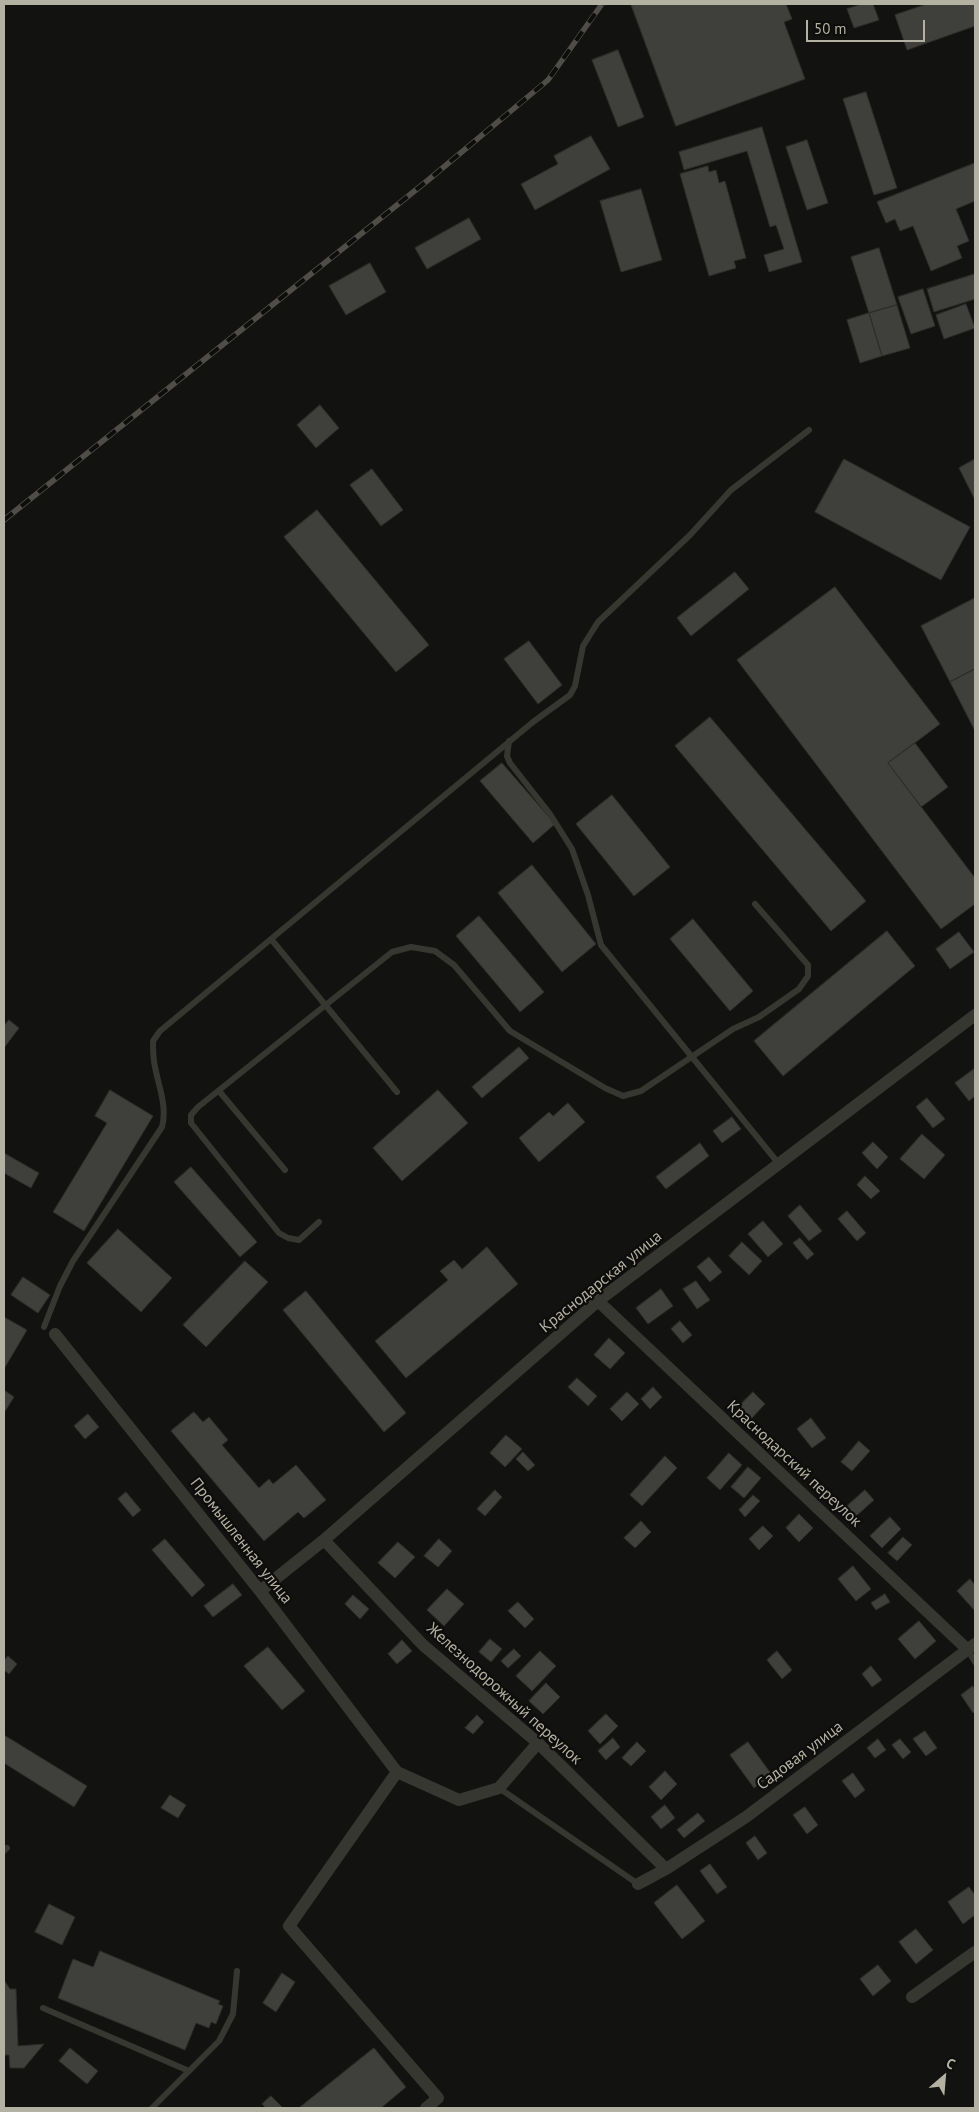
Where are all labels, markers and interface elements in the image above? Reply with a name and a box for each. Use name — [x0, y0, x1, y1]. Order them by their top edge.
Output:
scale bar — [809, 10, 928, 42]
text: 50 m — [814, 19, 847, 38]
street label: Краснодарская улица — [536, 1227, 666, 1337]
street label: Краснодарский переулок — [723, 1397, 865, 1531]
street label: Промышленная улица — [186, 1474, 296, 1608]
street label: Железнодорожный переулок — [422, 1619, 586, 1769]
street label: Садовая улица — [753, 1717, 847, 1795]
north arrow — [919, 2052, 969, 2102]
text: С — [943, 2054, 958, 2073]

